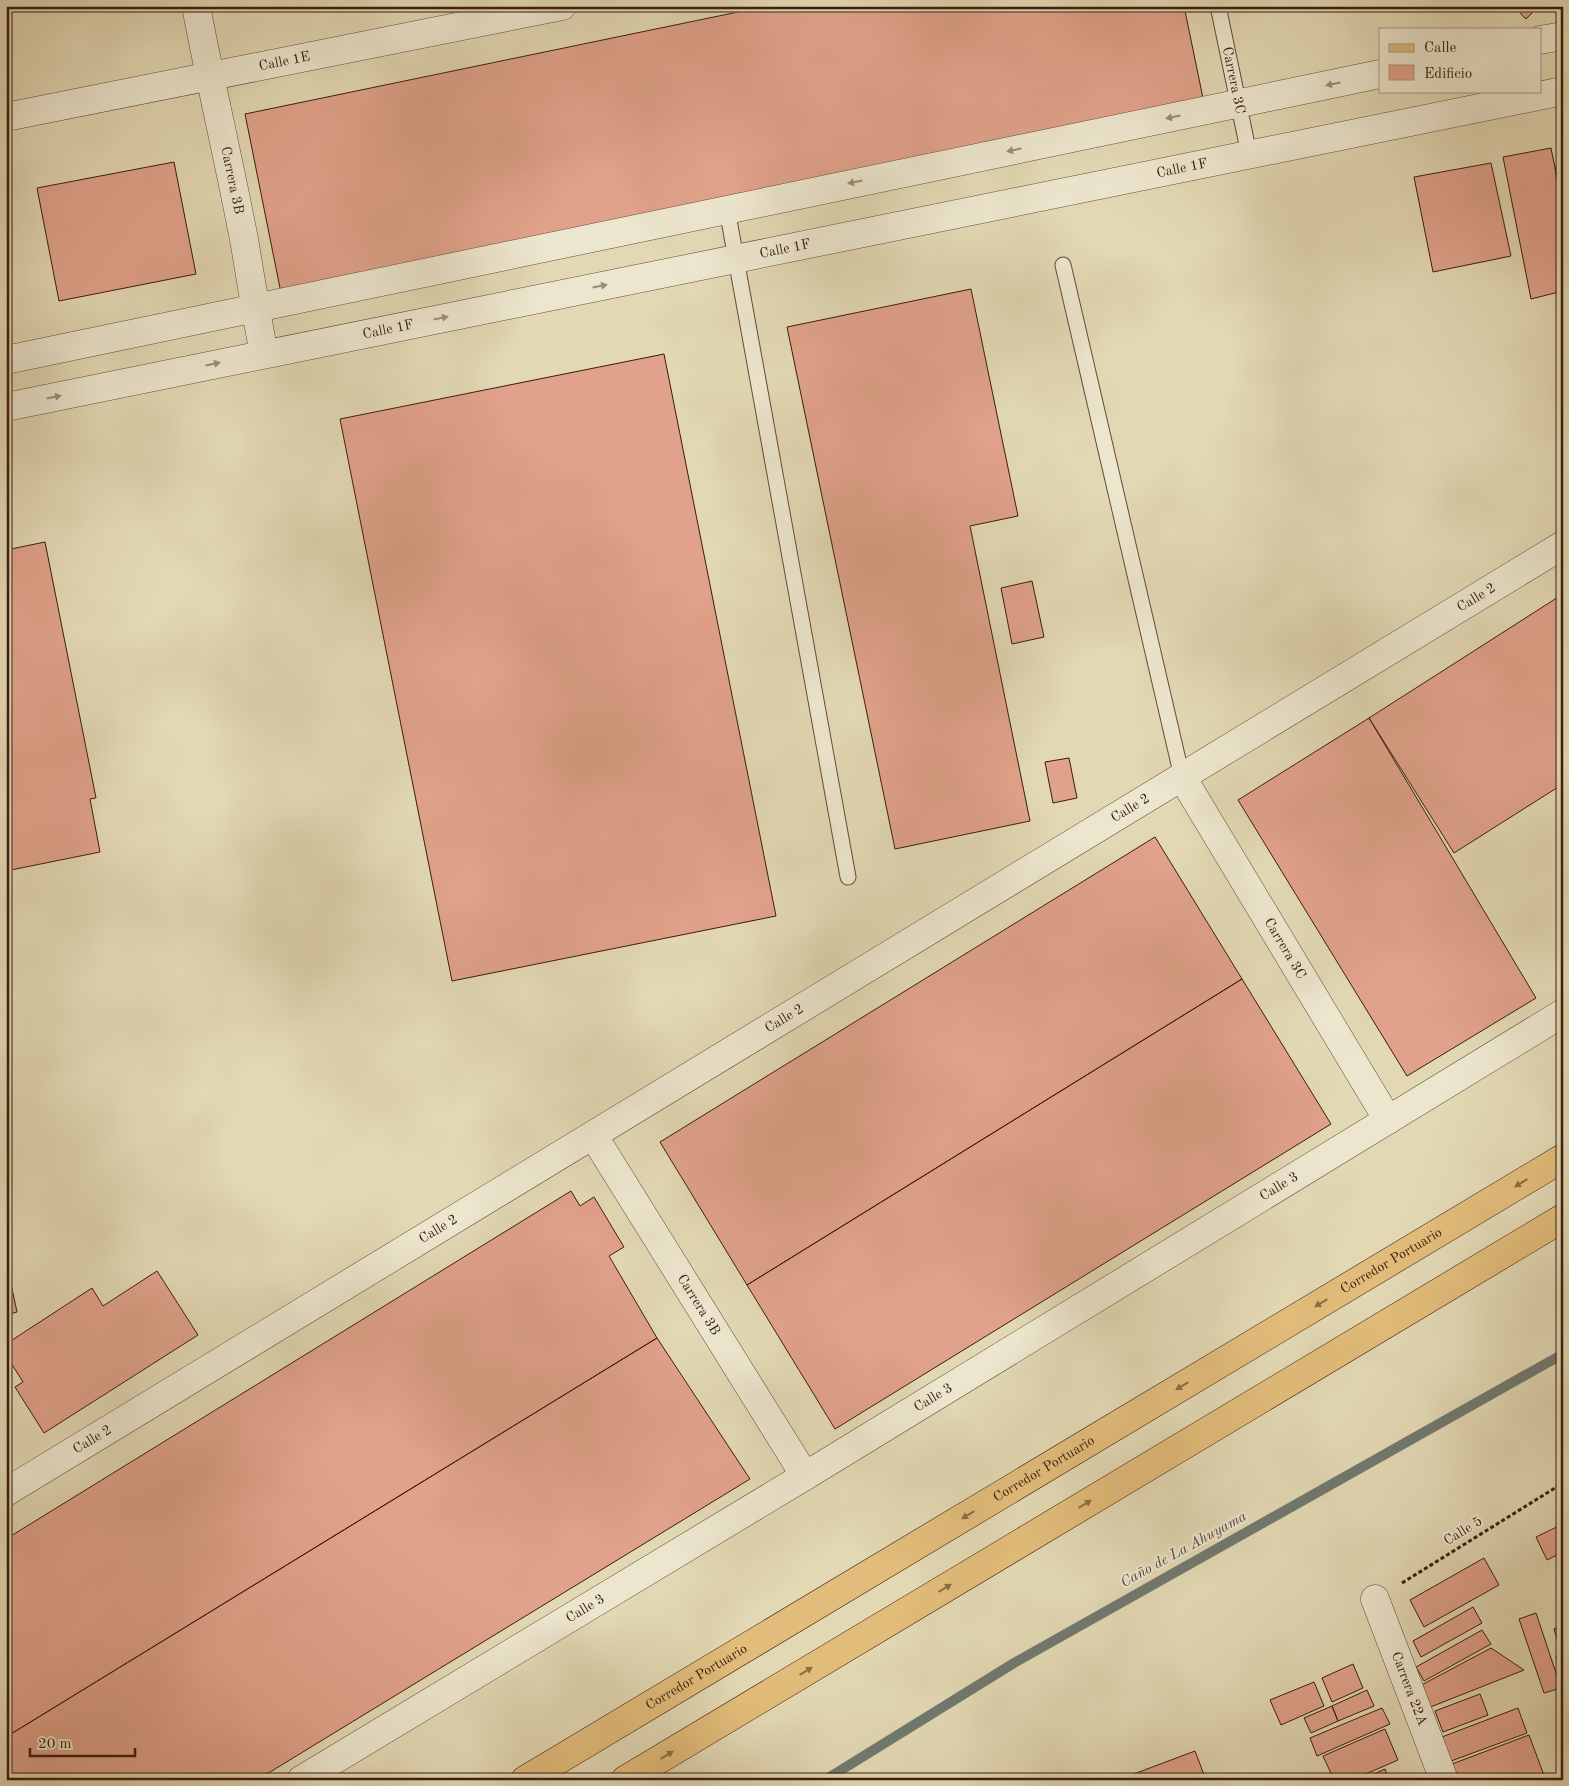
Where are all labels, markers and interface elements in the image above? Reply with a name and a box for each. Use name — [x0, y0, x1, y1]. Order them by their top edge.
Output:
legend — [1379, 28, 1542, 92]
text: Calle — [1424, 41, 1457, 56]
street label: Carrera 3C — [1220, 45, 1247, 115]
street label: Calle 1E — [258, 49, 311, 73]
text: Edificio — [1424, 67, 1472, 82]
one-way arrow — [1324, 80, 1340, 88]
one-way arrow — [1165, 113, 1181, 121]
street label: Carrera 3B — [218, 145, 246, 215]
one-way arrow — [1006, 146, 1022, 154]
street label: Calle 1F — [1155, 156, 1209, 180]
one-way arrow — [847, 179, 863, 187]
street label: Calle 1F — [758, 237, 812, 261]
one-way arrow — [593, 282, 608, 290]
one-way arrow — [434, 314, 449, 322]
street label: Calle 1F — [361, 317, 415, 341]
one-way arrow — [206, 360, 222, 368]
one-way arrow — [46, 393, 62, 401]
street label: Calle 2 — [1455, 581, 1498, 615]
street label: Calle 2 — [1109, 791, 1152, 825]
street label: Carrera 3C — [1261, 916, 1309, 981]
street label: Calle 2 — [763, 1002, 806, 1036]
street label: Calle 3 — [1257, 1169, 1301, 1203]
one-way arrow — [1514, 1179, 1527, 1188]
street label: Calle 2 — [417, 1212, 460, 1246]
street label: Corredor Portuario — [1338, 1225, 1445, 1297]
street label: Carrera 3B — [675, 1272, 723, 1338]
one-way arrow — [1315, 1298, 1328, 1307]
street label: Calle 3 — [912, 1381, 955, 1415]
one-way arrow — [1176, 1382, 1189, 1391]
street label: Calle 2 — [71, 1423, 114, 1457]
street label: Corredor Portuario — [991, 1433, 1097, 1505]
one-way arrow — [1078, 1500, 1091, 1509]
water label: Caño de La Ahuyama — [1118, 1509, 1250, 1591]
one-way arrow — [961, 1510, 974, 1519]
street label: Calle 5 — [1441, 1514, 1485, 1548]
one-way arrow — [939, 1583, 952, 1592]
street label: Calle 3 — [564, 1592, 607, 1625]
street label: Corredor Portuario — [643, 1641, 750, 1713]
street label: Carrera 22A — [1389, 1650, 1430, 1728]
one-way arrow — [799, 1667, 812, 1676]
scale bar — [30, 1726, 135, 1758]
text: 20 m — [38, 1737, 72, 1752]
one-way arrow — [660, 1750, 673, 1759]

